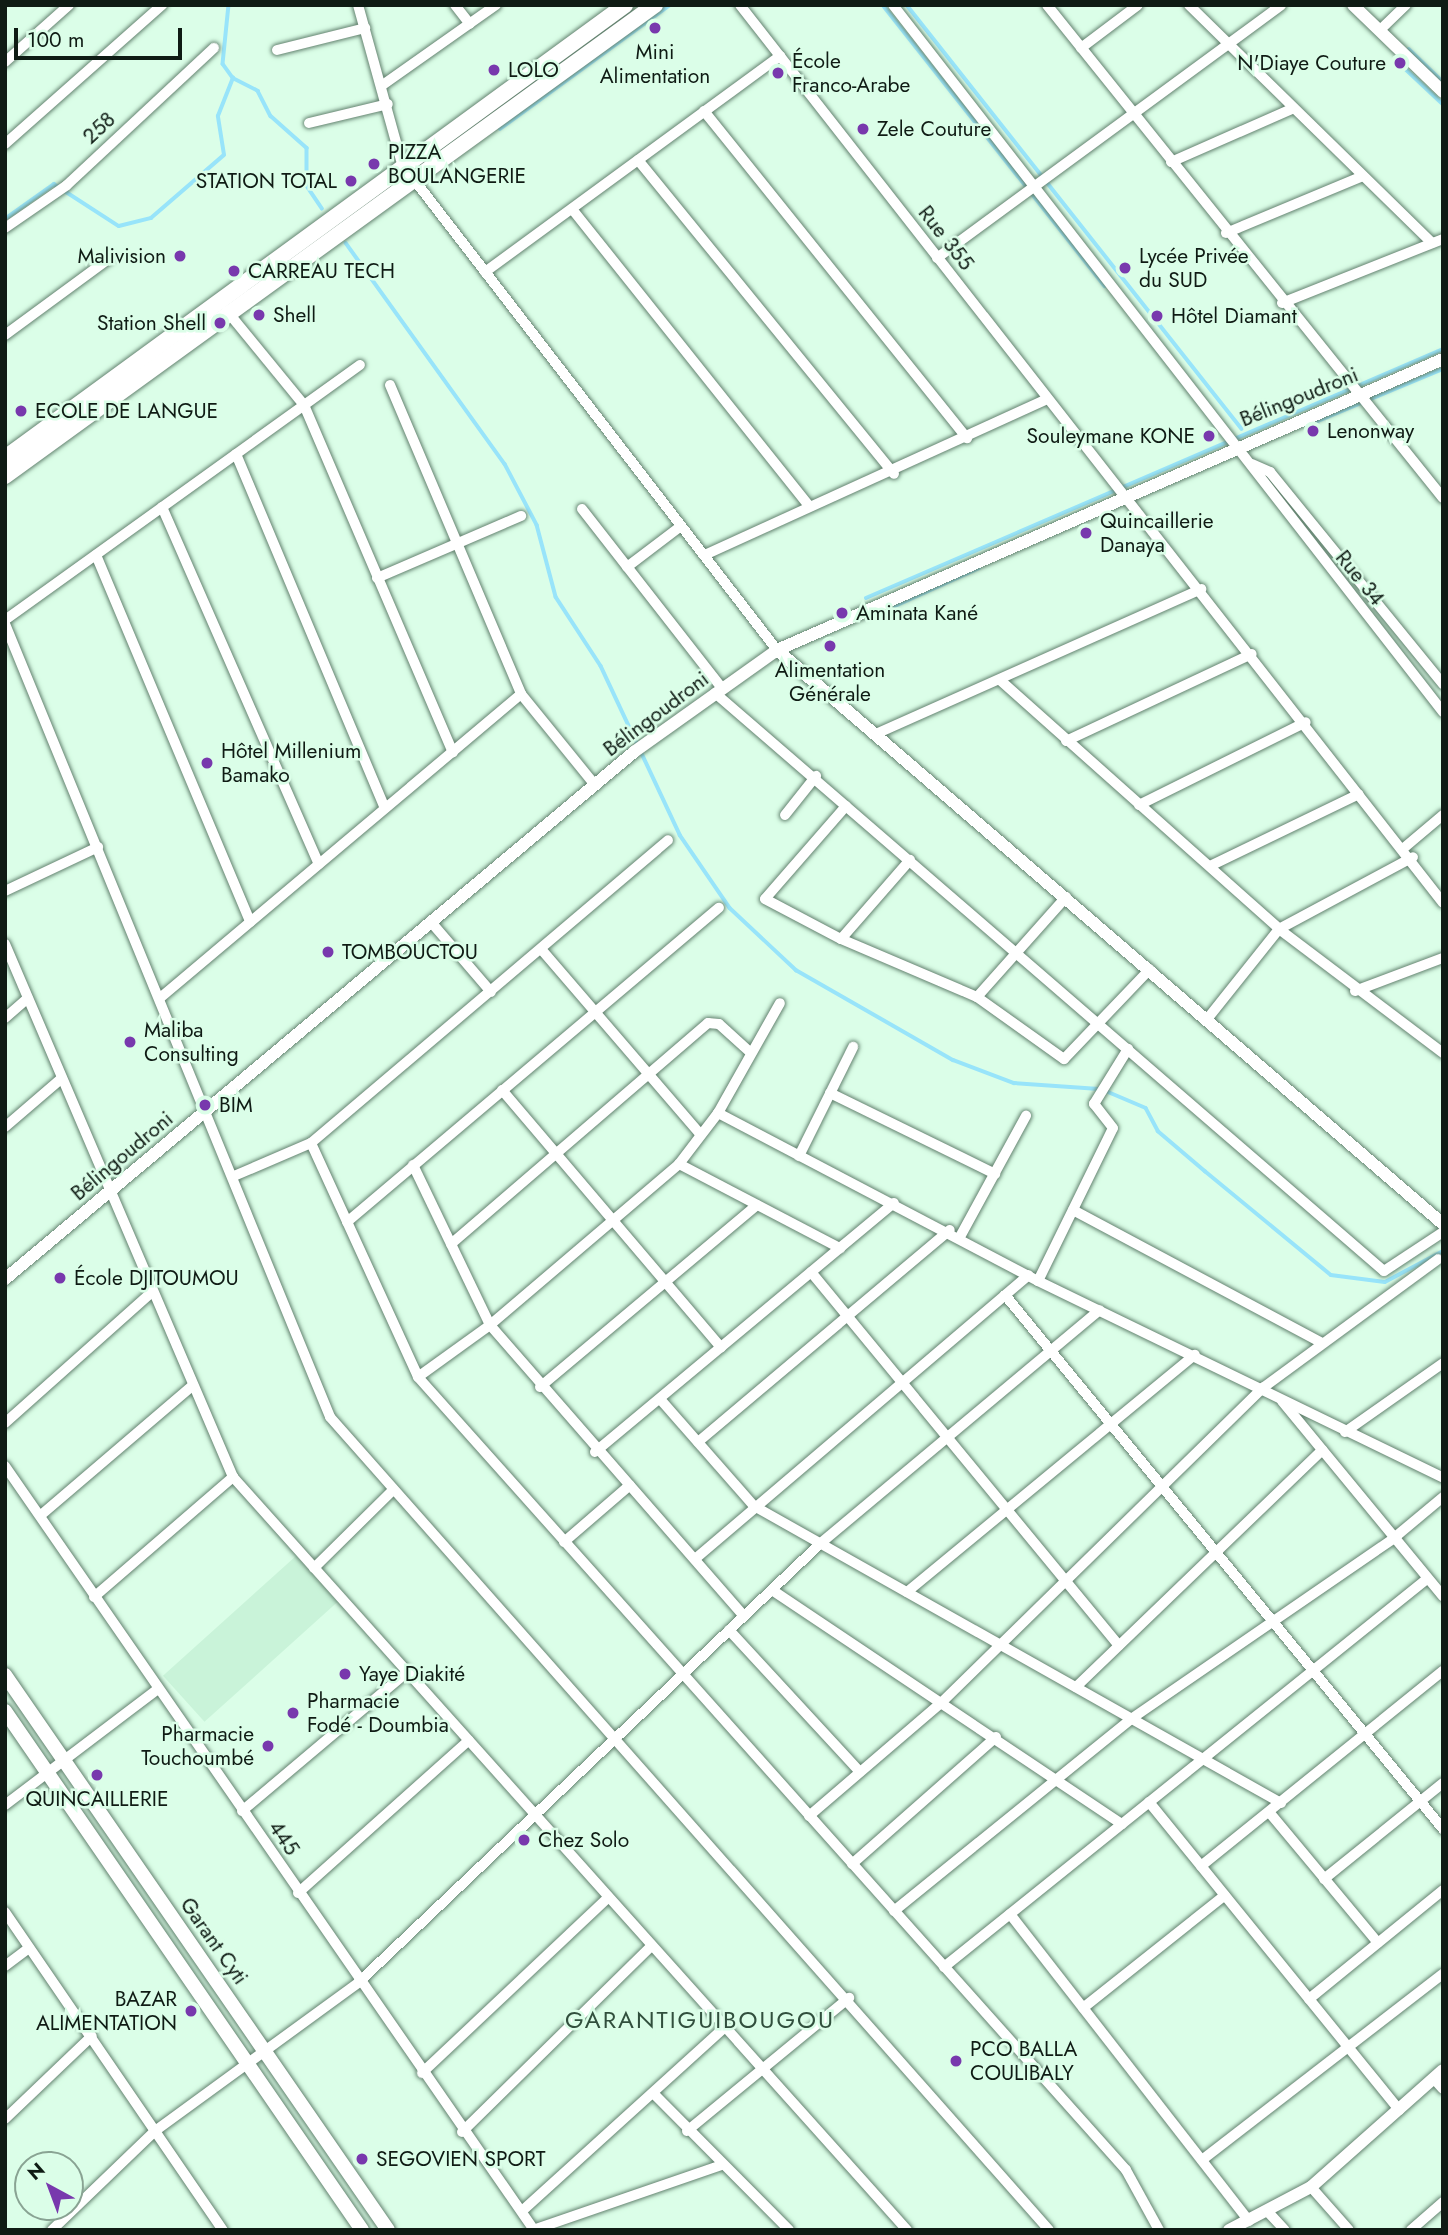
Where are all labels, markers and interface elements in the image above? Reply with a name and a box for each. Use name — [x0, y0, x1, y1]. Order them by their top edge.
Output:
scale bar — [18, 14, 186, 58]
marker: Mini Alimentation — [647, 20, 663, 36]
text: 100 m — [27, 25, 84, 55]
place label: Mini Alimentation — [600, 39, 710, 89]
place label: École Franco-Arabe — [792, 48, 910, 98]
place label: N'Diaye Couture — [1237, 50, 1386, 76]
marker: N'Diaye Couture — [1392, 55, 1408, 71]
place label: LOLO — [508, 57, 559, 83]
marker: LOLO — [486, 62, 502, 78]
marker: École Franco-Arabe — [770, 65, 786, 81]
street label: 258 — [78, 107, 120, 149]
place label: Zele Couture — [877, 116, 991, 142]
marker: Zele Couture — [855, 121, 871, 137]
place label: PIZZA BOULANGERIE — [388, 139, 526, 189]
marker: PIZZA BOULANGERIE — [366, 156, 382, 172]
place label: STATION TOTAL — [196, 168, 337, 194]
marker: STATION TOTAL — [343, 173, 359, 189]
street label: Rue 355 — [913, 201, 979, 275]
place label: Malivision — [77, 243, 166, 269]
place label: Lycée Privée du SUD — [1139, 243, 1249, 293]
marker: Malivision — [172, 248, 188, 264]
place label: CARREAU TECH — [248, 258, 395, 284]
marker: Lycée Privée du SUD — [1117, 260, 1133, 276]
marker: CARREAU TECH — [226, 263, 242, 279]
place label: Shell — [273, 302, 316, 328]
place label: Hôtel Diamant — [1171, 303, 1297, 329]
marker: Shell — [251, 307, 267, 323]
marker: Hôtel Diamant — [1149, 308, 1165, 324]
place label: Station Shell — [97, 310, 206, 336]
marker: Station Shell — [212, 315, 228, 331]
street label: Bélingoudroni — [1236, 362, 1362, 432]
place label: ECOLE DE LANGUE — [35, 398, 218, 424]
marker: ECOLE DE LANGUE — [13, 403, 29, 419]
place label: Lenonway — [1327, 418, 1414, 444]
place label: Souleymane KONE — [1027, 423, 1195, 449]
marker: Lenonway — [1305, 423, 1321, 439]
marker: Souleymane KONE — [1201, 428, 1217, 444]
place label: Quincaillerie Danaya — [1100, 508, 1214, 558]
marker: Quincaillerie Danaya — [1078, 525, 1094, 541]
street label: Rue 34 — [1330, 545, 1390, 611]
place label: Aminata Kané — [856, 600, 978, 626]
marker: Aminata Kané — [834, 605, 850, 621]
marker: Alimentation Générale — [822, 638, 838, 654]
place label: Alimentation Générale — [775, 657, 885, 707]
street label: Bélingoudroni — [598, 666, 714, 762]
place label: Hôtel Millenium Bamako — [221, 738, 361, 788]
marker: Hôtel Millenium Bamako — [199, 755, 215, 771]
place label: TOMBOUCTOU — [342, 939, 478, 965]
marker: TOMBOUCTOU — [320, 944, 336, 960]
place label: Maliba Consulting — [144, 1017, 239, 1067]
marker: Maliba Consulting — [122, 1034, 138, 1050]
place label: BIM — [219, 1092, 253, 1118]
marker: BIM — [197, 1097, 213, 1113]
street label: Bélingoudroni — [66, 1106, 178, 1206]
place label: École DJITOUMOU — [74, 1265, 239, 1291]
marker: École DJITOUMOU — [52, 1270, 68, 1286]
place label: Yaye Diakité — [359, 1661, 465, 1687]
marker: Yaye Diakité — [337, 1666, 353, 1682]
place label: Pharmacie Fodé - Doumbia — [307, 1688, 449, 1738]
marker: Pharmacie Fodé - Doumbia — [285, 1705, 301, 1721]
place label: Pharmacie Touchoumbé — [141, 1721, 254, 1771]
marker: Pharmacie Touchoumbé — [260, 1738, 276, 1754]
marker: QUINCAILLERIE — [89, 1767, 105, 1783]
place label: QUINCAILLERIE — [25, 1786, 169, 1812]
street label: 445 — [263, 1816, 305, 1860]
place label: Chez Solo — [538, 1827, 629, 1853]
marker: Chez Solo — [516, 1832, 532, 1848]
street label: Garant Cyti — [175, 1893, 253, 1989]
place label: BAZAR ALIMENTATION — [36, 1986, 177, 2036]
marker: BAZAR ALIMENTATION — [183, 2003, 199, 2019]
district label: GARANTIGUIBOUGOU — [567, 2006, 833, 2034]
place label: PCO BALLA COULIBALY — [970, 2036, 1077, 2086]
marker: PCO BALLA COULIBALY — [948, 2053, 964, 2069]
place label: SEGOVIEN SPORT — [376, 2146, 546, 2172]
north arrow — [14, 2151, 84, 2221]
marker: SEGOVIEN SPORT — [354, 2151, 370, 2167]
text: N — [22, 2156, 51, 2186]

